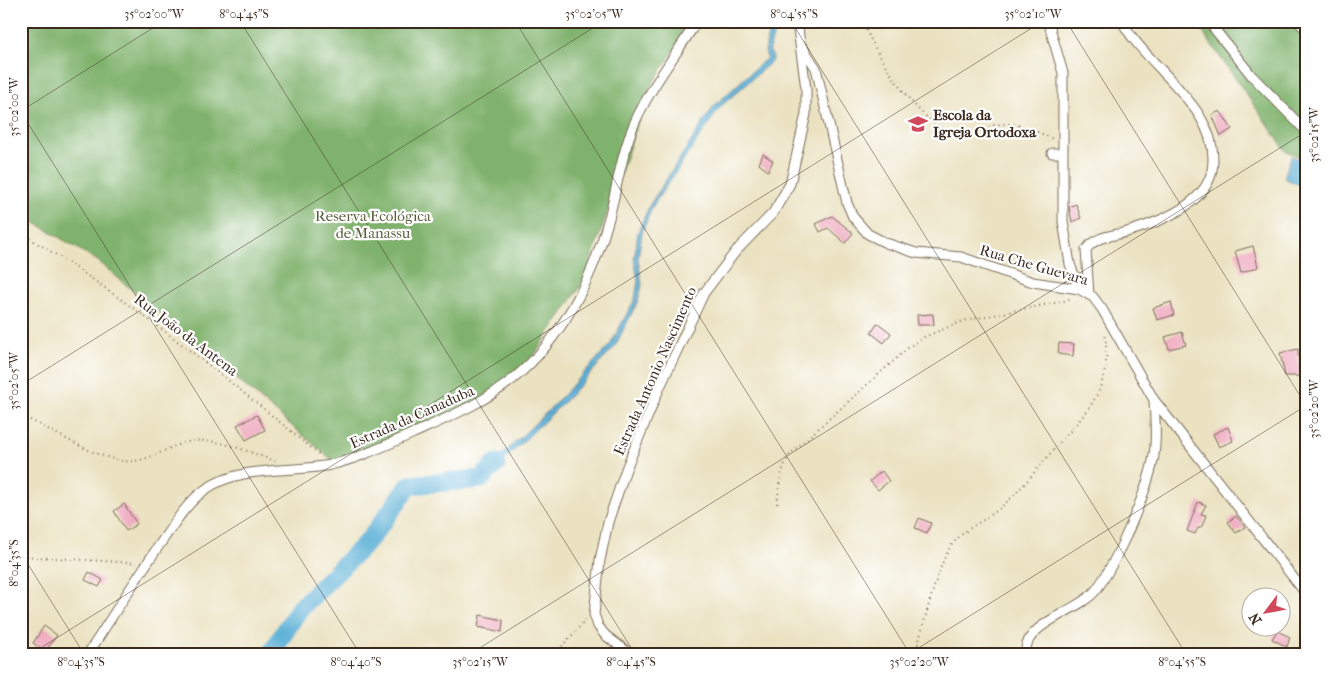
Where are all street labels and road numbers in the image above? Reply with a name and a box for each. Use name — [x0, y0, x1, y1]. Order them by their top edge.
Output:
street label: Rua Che Guevara — [978, 241, 1091, 289]
street label: Estrada Antonio Nascimento — [610, 284, 701, 458]
street label: Rua João da Antena — [131, 290, 242, 380]
street label: Estrada da Canaduba — [347, 381, 478, 452]

